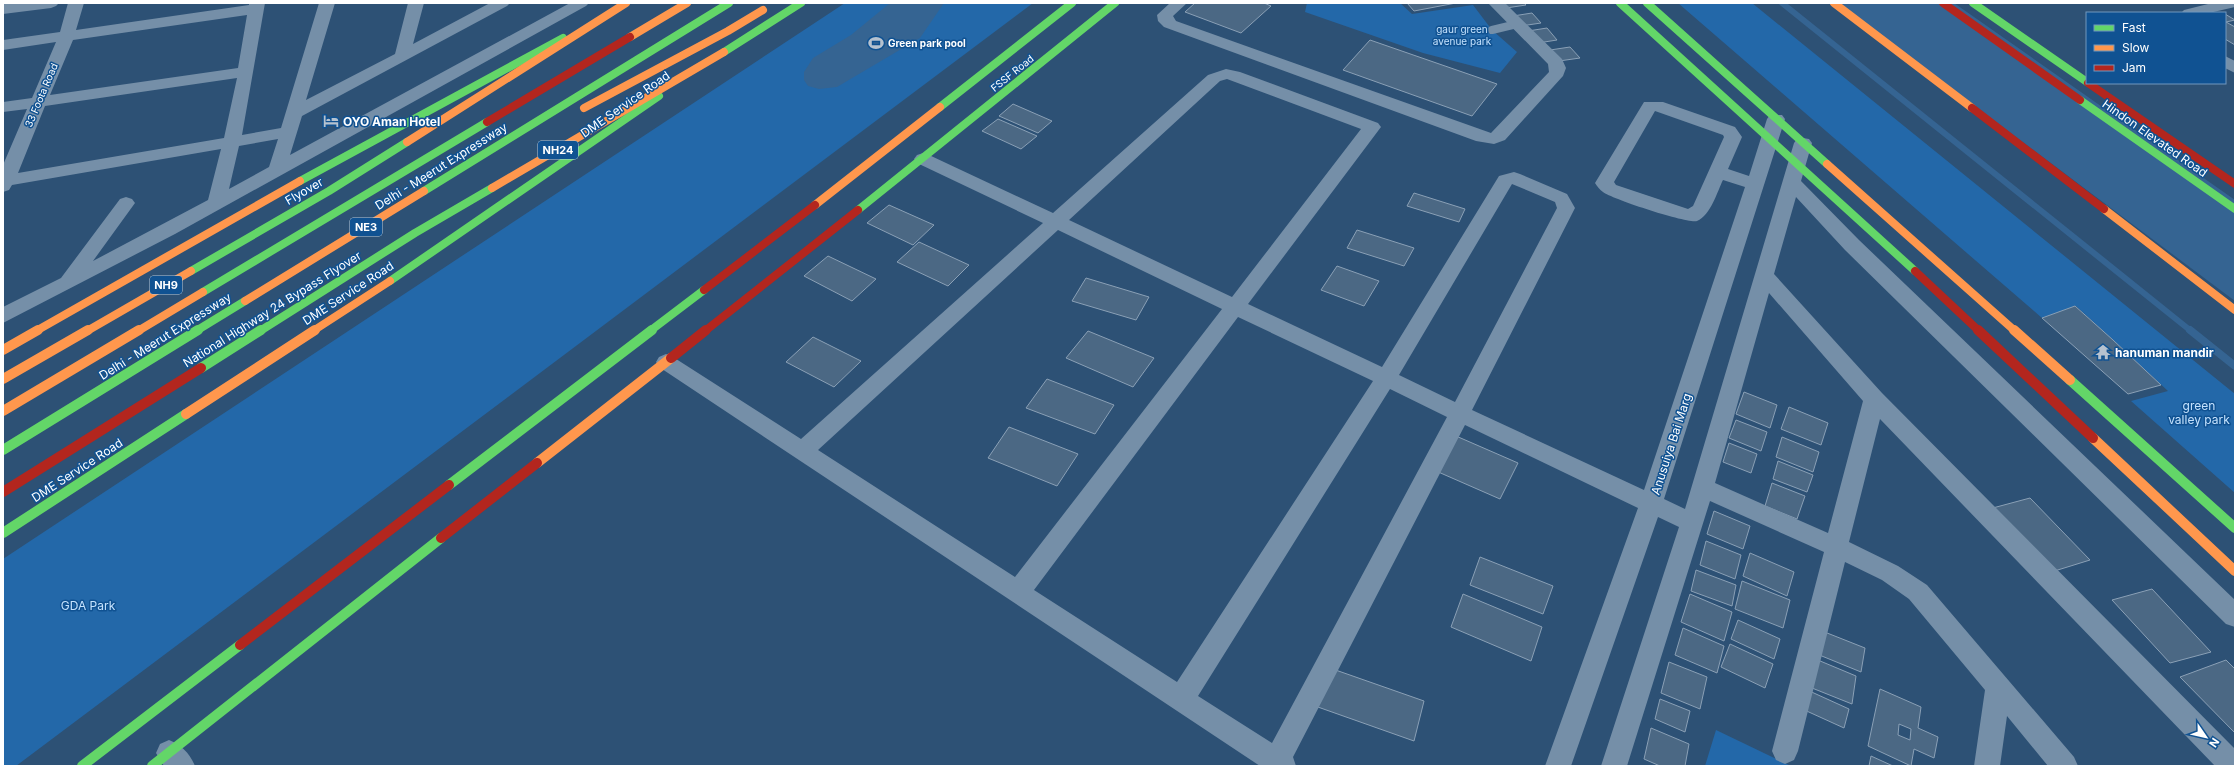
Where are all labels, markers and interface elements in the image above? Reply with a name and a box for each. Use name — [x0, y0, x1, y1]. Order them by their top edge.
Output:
legend — [2086, 12, 2226, 84]
text: Fast — [2122, 20, 2146, 35]
park label: gaur green avenue park — [1433, 23, 1492, 47]
sports icon: Green park pool — [867, 34, 885, 52]
place label: Green park pool — [888, 37, 966, 49]
text: Slow — [2122, 40, 2150, 55]
street label: FSSF Road — [988, 52, 1036, 94]
text: Jam — [2122, 60, 2146, 75]
street label: 33 Foota Road — [22, 61, 60, 129]
street label: DME Service Road — [578, 68, 672, 140]
street label: Hindon Elevated Road — [2100, 96, 2210, 180]
hotel icon: OYO Aman Hotel — [322, 112, 340, 130]
place label: OYO Aman Hotel — [343, 114, 440, 129]
street label: Delhi - Meerut Expressway — [372, 119, 510, 213]
road number: NH24 — [538, 141, 578, 159]
street label: Flyover — [282, 174, 326, 208]
road number: NE3 — [350, 218, 382, 236]
street label: National Highway 24 Bypass Flyover — [180, 247, 364, 370]
street label: DME Service Road — [300, 258, 396, 328]
road number: NH9 — [150, 276, 182, 294]
street label: Delhi - Meerut Expressway — [96, 289, 234, 383]
temple icon: hanuman mandir — [2094, 343, 2112, 361]
place label: hanuman mandir — [2115, 345, 2214, 360]
street label: Anusuiya Bai Marg — [1648, 391, 1694, 497]
park label: green valley park — [2168, 398, 2230, 427]
street label: DME Service Road — [29, 435, 125, 505]
park label: GDA Park — [61, 598, 116, 613]
north arrow — [2186, 717, 2226, 757]
text: N — [2206, 735, 2222, 750]

